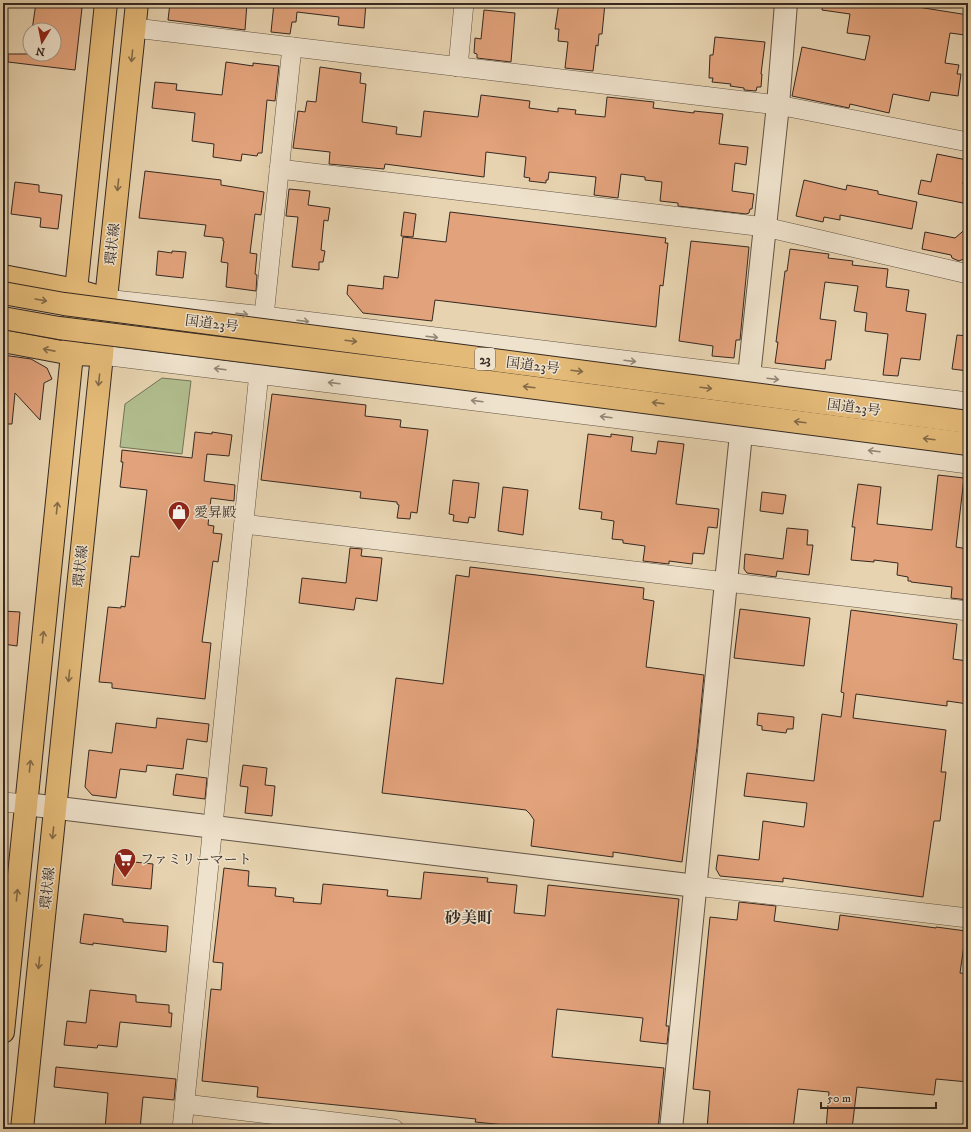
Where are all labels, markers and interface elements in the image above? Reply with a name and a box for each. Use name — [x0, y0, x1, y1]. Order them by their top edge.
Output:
north arrow — [22, 22, 62, 62]
text: N — [35, 43, 46, 59]
one-way arrow — [128, 49, 136, 62]
one-way arrow — [114, 178, 122, 191]
street label: 環状線 — [102, 222, 124, 266]
one-way arrow — [35, 296, 48, 304]
one-way arrow — [235, 310, 248, 318]
street label: 国道23号 — [184, 312, 240, 336]
one-way arrow — [296, 317, 309, 325]
one-way arrow — [425, 333, 438, 341]
one-way arrow — [344, 337, 357, 345]
one-way arrow — [43, 346, 56, 354]
road number: 23 — [475, 348, 495, 370]
street label: 国道23号 — [505, 354, 561, 378]
one-way arrow — [623, 357, 636, 365]
one-way arrow — [214, 365, 227, 373]
one-way arrow — [570, 367, 583, 375]
one-way arrow — [95, 373, 103, 386]
one-way arrow — [766, 375, 779, 383]
one-way arrow — [328, 379, 341, 387]
one-way arrow — [523, 383, 536, 391]
one-way arrow — [699, 384, 712, 392]
street label: 国道23号 — [826, 396, 882, 420]
one-way arrow — [471, 397, 484, 405]
one-way arrow — [652, 400, 665, 407]
one-way arrow — [600, 413, 613, 421]
one-way arrow — [794, 418, 807, 426]
one-way arrow — [923, 435, 936, 443]
one-way arrow — [868, 447, 881, 455]
shop icon: 愛昇殿 — [166, 499, 192, 532]
one-way arrow — [53, 501, 60, 514]
place label: 愛昇殿 — [194, 504, 236, 522]
street label: 環状線 — [70, 544, 92, 588]
one-way arrow — [40, 631, 47, 644]
one-way arrow — [65, 669, 73, 682]
one-way arrow — [26, 760, 34, 773]
one-way arrow — [49, 826, 57, 839]
supermarket icon: ファミリーマート — [112, 846, 138, 879]
place label: ファミリーマート — [140, 851, 252, 869]
street label: 環状線 — [37, 866, 59, 910]
one-way arrow — [13, 889, 21, 902]
district label: 砂美町 — [445, 908, 493, 928]
one-way arrow — [36, 956, 43, 969]
scale bar — [821, 1084, 936, 1110]
text: 50 m — [827, 1091, 851, 1106]

